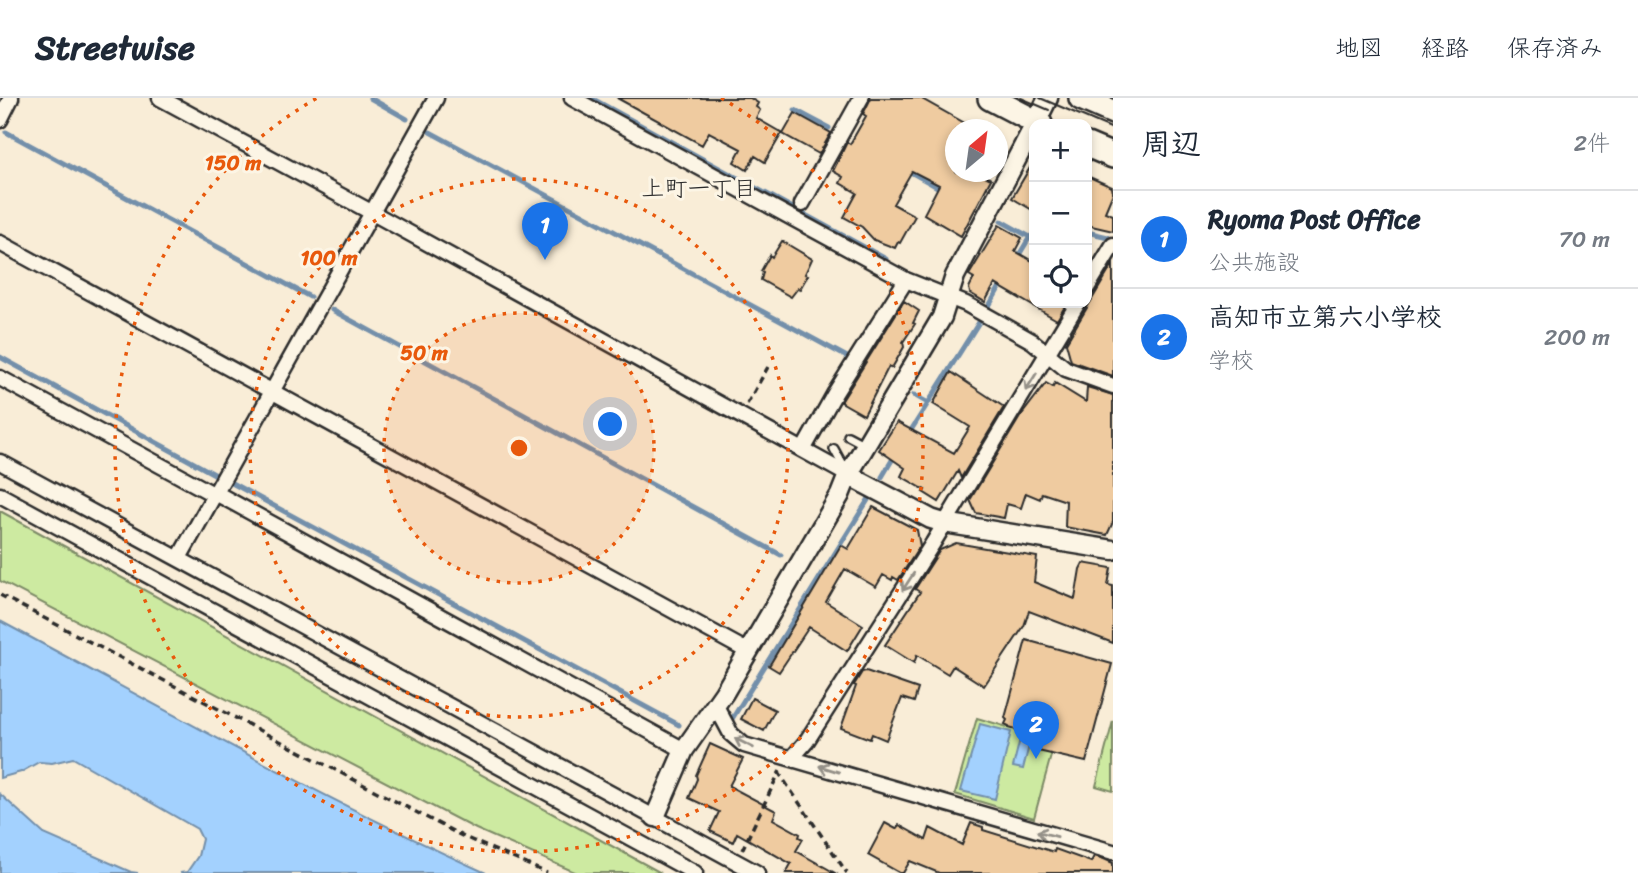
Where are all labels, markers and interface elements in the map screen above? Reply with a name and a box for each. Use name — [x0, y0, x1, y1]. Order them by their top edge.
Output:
text: Streetwise — [35, 19, 195, 77]
text: 地図 — [1335, 27, 1383, 69]
text: 経路 — [1421, 27, 1469, 69]
text: 保存済み — [1507, 27, 1603, 69]
text: 周辺 — [1141, 117, 1201, 171]
north arrow — [945, 119, 1008, 182]
map controls — [1029, 119, 1092, 308]
button: + — [1029, 119, 1092, 182]
text: 2件 — [1574, 123, 1610, 164]
text: 150 m — [205, 144, 262, 182]
district label: 上町一丁目 — [642, 168, 757, 209]
button: − — [1029, 182, 1092, 245]
text: Ryoma Post Office — [1208, 196, 1421, 242]
pin: 1 — [522, 202, 568, 260]
text: 1 — [1159, 219, 1169, 260]
text: 70 m — [1559, 219, 1610, 260]
text: 100 m — [300, 239, 358, 277]
text: 公共施設 — [1208, 242, 1300, 283]
button: locate — [1029, 245, 1092, 308]
text: 高知市立第六小学校 — [1208, 294, 1442, 340]
text: 2 — [1157, 317, 1171, 358]
text: 200 m — [1544, 317, 1610, 358]
text: 50 m — [400, 334, 449, 372]
text: 学校 — [1208, 340, 1254, 381]
one-way arrow — [1023, 372, 1037, 392]
your location — [593, 407, 627, 441]
centre of rings — [507, 436, 531, 460]
one-way arrow — [901, 571, 915, 591]
pin: 2 — [1013, 701, 1059, 759]
one-way arrow — [735, 735, 755, 749]
one-way arrow — [818, 762, 840, 775]
one-way arrow — [1036, 827, 1059, 840]

